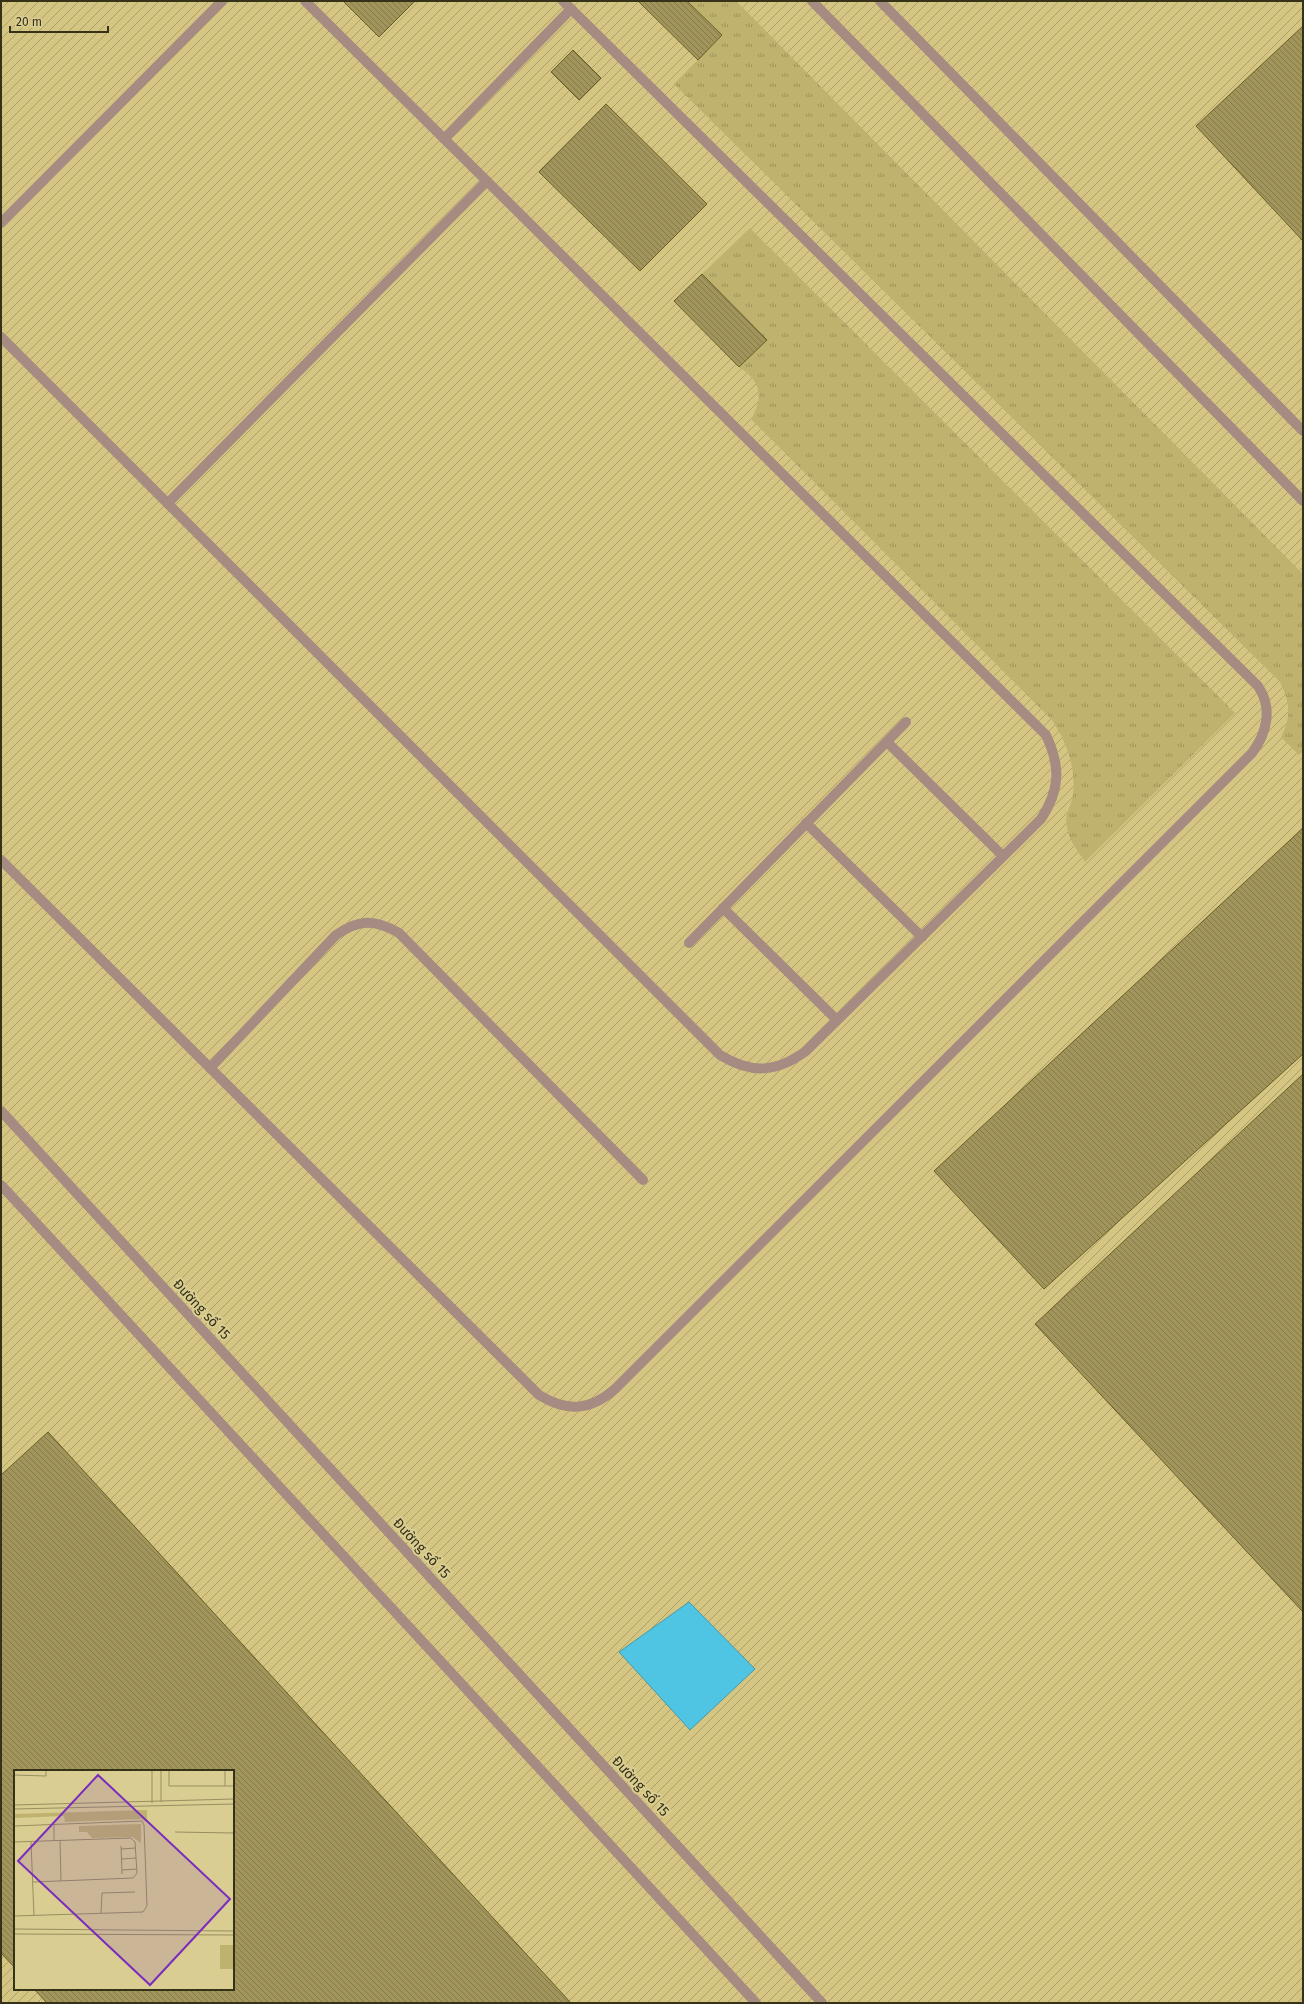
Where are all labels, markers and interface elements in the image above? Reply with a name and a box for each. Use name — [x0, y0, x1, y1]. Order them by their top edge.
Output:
scale bar — [10, 8, 108, 34]
text: 20 m — [16, 15, 42, 29]
street label: Đường số 15 — [169, 1275, 235, 1343]
street label: Đường số 15 — [389, 1514, 455, 1582]
street label: Đường số 15 — [608, 1752, 674, 1820]
inset map — [14, 1770, 234, 1990]

